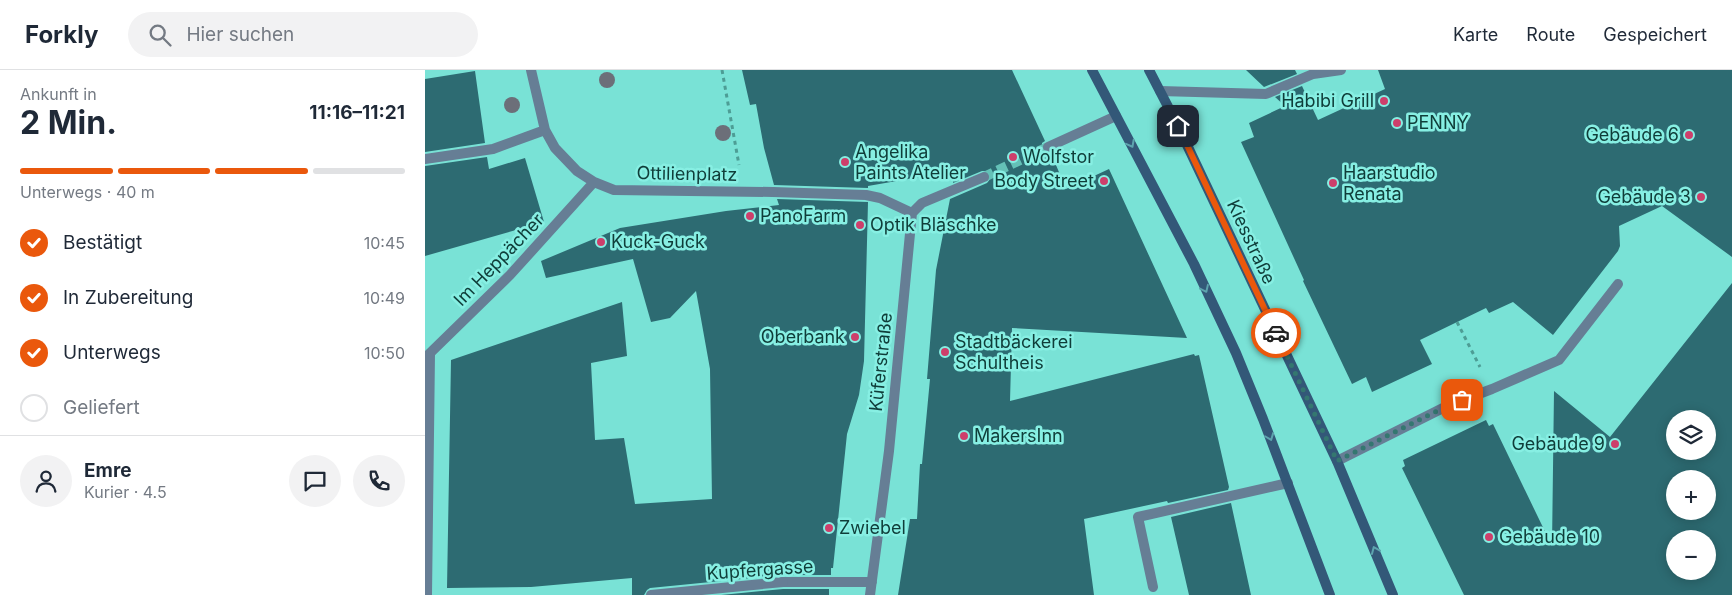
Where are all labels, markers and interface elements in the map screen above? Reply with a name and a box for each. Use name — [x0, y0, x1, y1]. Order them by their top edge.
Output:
search box — [128, 12, 478, 57]
text: Forkly — [25, 20, 98, 49]
icon: search — [146, 21, 174, 49]
text: Hier suchen — [186, 23, 294, 46]
text: Karte — [1453, 24, 1498, 45]
text: Route — [1526, 24, 1575, 45]
text: Gespeichert — [1603, 24, 1707, 45]
text: Ankunft in — [20, 84, 97, 104]
place label: Habibi Grill — [1281, 90, 1374, 111]
marker: Habibi Grill — [1378, 95, 1390, 107]
text: 11:16–11:21 — [309, 101, 405, 124]
text: 2 Min. — [20, 103, 117, 142]
pin — [1157, 105, 1199, 147]
icon: home — [1164, 112, 1192, 140]
place label: PENNY — [1407, 112, 1469, 133]
marker: PENNY — [1391, 117, 1403, 129]
place label: Gebäude 6 — [1585, 124, 1679, 145]
marker: Gebäude 6 — [1683, 129, 1695, 141]
one-way arrow — [1125, 139, 1135, 148]
place label: Angelika Paints Atelier — [855, 141, 966, 183]
place label: Wolfstor — [1023, 146, 1094, 167]
marker: Wolfstor — [1007, 151, 1019, 163]
marker: Angelika Paints Atelier — [839, 156, 851, 168]
street label: Ottilienplatz — [637, 162, 738, 185]
place label: Haarstudio Renata — [1343, 162, 1436, 204]
place label: Body Street — [994, 170, 1094, 191]
marker: Body Street — [1098, 175, 1110, 187]
marker: Haarstudio Renata — [1327, 177, 1339, 189]
text: Unterwegs · 40 m — [20, 182, 155, 202]
place label: Gebäude 3 — [1597, 186, 1691, 207]
marker: Gebäude 3 — [1695, 191, 1707, 203]
street label: Kiesstraße — [1223, 196, 1280, 287]
place label: PanoFarm — [760, 205, 846, 226]
street label: Im Heppächer — [449, 209, 548, 310]
marker: PanoFarm — [744, 210, 756, 222]
place label: Optik Bläschke — [870, 214, 997, 235]
marker: Optik Bläschke — [854, 219, 866, 231]
icon: check — [20, 229, 48, 257]
text: Bestätigt — [63, 231, 142, 254]
place label: Kuck-Guck — [611, 231, 705, 252]
text: 10:45 — [364, 233, 405, 253]
marker: Kuck-Guck — [595, 236, 607, 248]
icon: check — [20, 284, 48, 312]
one-way arrow — [1199, 284, 1210, 293]
text: In Zubereitung — [63, 286, 193, 309]
text: 10:49 — [364, 288, 405, 308]
courier — [1251, 308, 1301, 358]
street label: Küferstraße — [865, 311, 896, 412]
icon: car — [1262, 319, 1290, 347]
place label: Oberbank — [761, 326, 845, 347]
marker: Oberbank — [849, 331, 861, 343]
place label: Stadtbäckerei Schultheis — [955, 331, 1073, 373]
icon: check — [20, 339, 48, 367]
text: Unterwegs — [63, 341, 161, 364]
text: 10:50 — [364, 343, 405, 363]
marker: Stadtbäckerei Schultheis — [939, 346, 951, 358]
pin — [1441, 379, 1483, 421]
icon: bag — [1448, 386, 1476, 414]
text: Geliefert — [63, 396, 140, 419]
map controls — [1666, 410, 1716, 580]
button: layers — [1666, 410, 1716, 460]
place label: MakersInn — [974, 425, 1063, 446]
marker: MakersInn — [958, 430, 970, 442]
one-way arrow — [1265, 433, 1275, 441]
place label: Gebäude 9 — [1511, 433, 1605, 454]
marker: Gebäude 9 — [1609, 438, 1621, 450]
button: person — [20, 455, 72, 507]
button: chat — [289, 455, 341, 507]
button: phone — [353, 455, 405, 507]
text: Emre — [84, 459, 131, 482]
button: + — [1666, 470, 1716, 520]
text: Kurier · 4.5 — [84, 482, 167, 502]
place label: Zwiebel — [839, 517, 906, 538]
marker: Zwiebel — [823, 522, 835, 534]
place label: Gebäude 10 — [1499, 526, 1600, 547]
button: − — [1666, 530, 1716, 580]
marker: Gebäude 10 — [1483, 531, 1495, 543]
one-way arrow — [1370, 546, 1381, 555]
street label: Kupfergasse — [706, 555, 814, 584]

